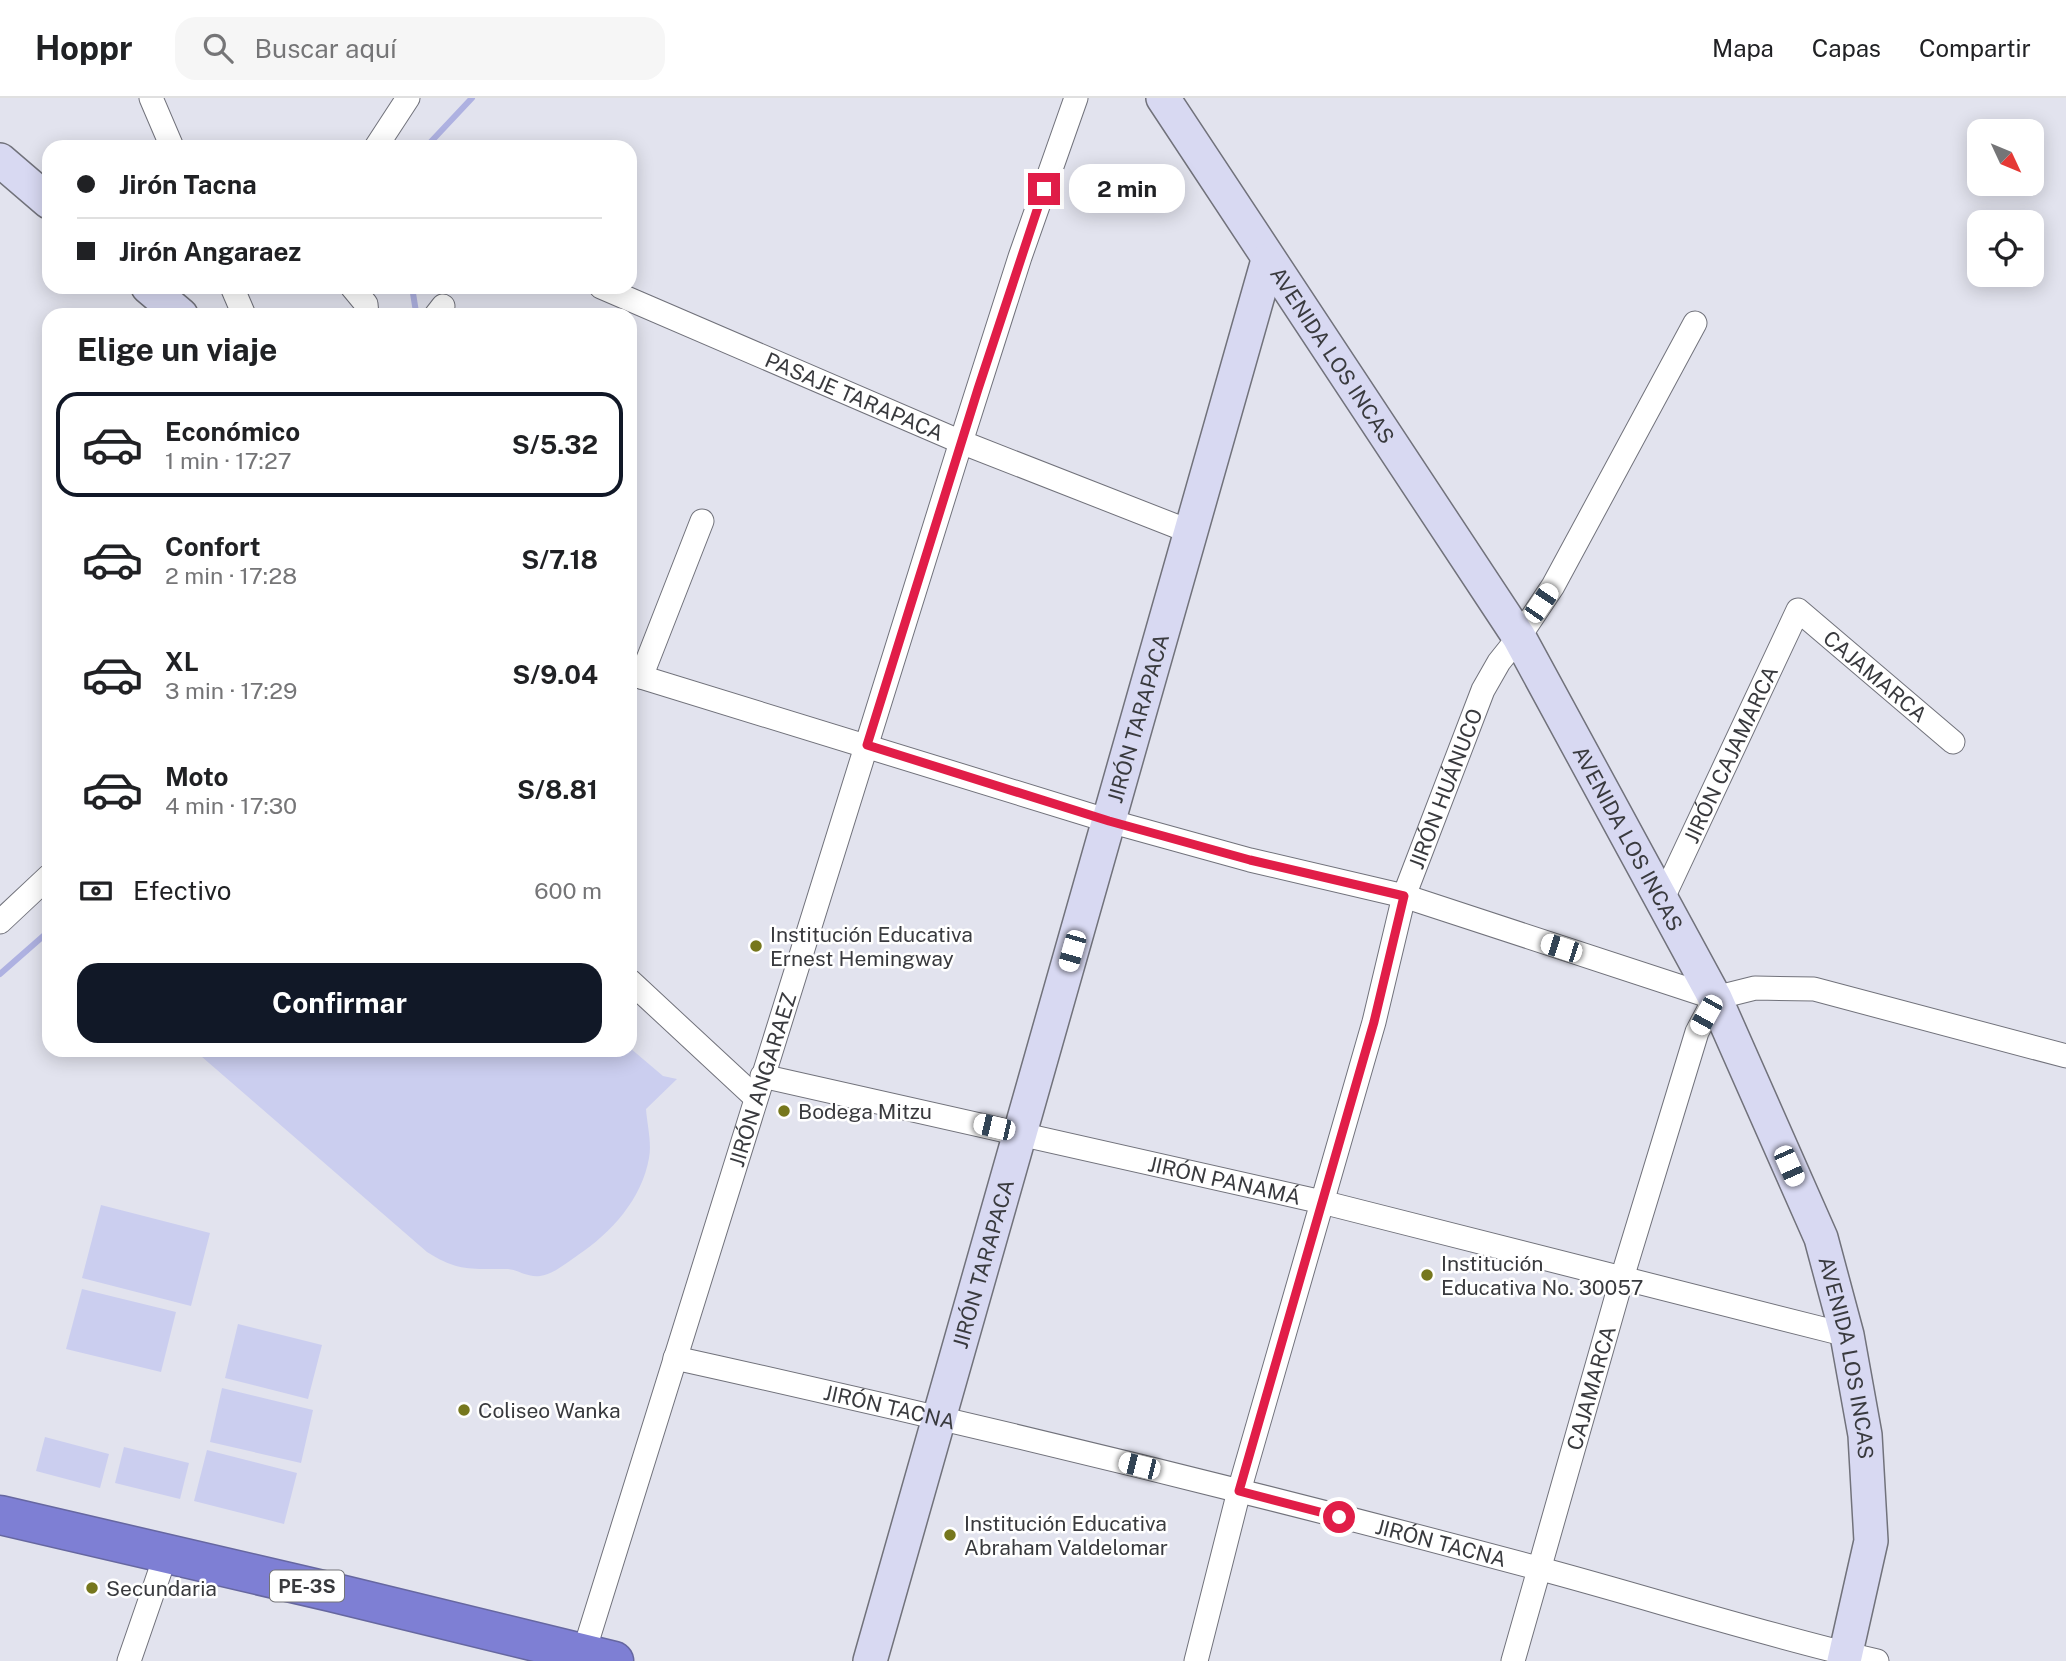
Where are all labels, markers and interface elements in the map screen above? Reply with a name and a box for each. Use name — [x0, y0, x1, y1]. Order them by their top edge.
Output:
search box — [175, 17, 665, 80]
text: Hoppr — [35, 29, 133, 67]
icon: search — [199, 29, 237, 67]
text: Buscar aquí — [255, 33, 397, 64]
text: Mapa — [1712, 34, 1774, 62]
text: Capas — [1812, 34, 1881, 62]
text: Compartir — [1919, 34, 2031, 62]
north arrow — [1967, 119, 2044, 196]
map controls — [1967, 119, 2044, 287]
callout: 2 min — [1068, 164, 1184, 214]
text: Jirón Tacna — [119, 169, 257, 200]
route end — [1028, 173, 1060, 205]
text: 2 min — [1097, 175, 1157, 202]
button: locate — [1967, 210, 2044, 287]
text: Jirón Angaraez — [119, 236, 301, 267]
street label: AVENIDA LOS INCAS — [1265, 262, 1400, 448]
text: Elige un viaje — [77, 331, 277, 368]
street label: PASAJE TARAPACA — [761, 347, 948, 446]
icon: car — [81, 413, 144, 476]
text: Económico — [165, 416, 300, 447]
text: S/5.32 — [512, 429, 598, 460]
text: 1 min · 17:27 — [165, 447, 292, 474]
icon: car — [81, 528, 144, 591]
text: Confort — [165, 531, 261, 562]
text: S/7.18 — [521, 544, 598, 575]
text: 2 min · 17:28 — [165, 562, 297, 589]
car — [1521, 580, 1562, 626]
street label: CAJAMARCA — [1818, 625, 1932, 727]
street label: JIRÓN TARAPACA — [1102, 631, 1174, 806]
icon: car — [81, 643, 144, 706]
text: XL — [165, 646, 199, 677]
text: S/9.04 — [512, 659, 598, 690]
street label: JIRÓN CAJAMARCA — [1678, 662, 1783, 847]
text: 3 min · 17:29 — [165, 677, 297, 704]
street label: JIRÓN HUÁNUCO — [1403, 705, 1487, 872]
street label: AVENIDA LOS INCAS — [1568, 742, 1689, 935]
icon: car — [81, 758, 144, 821]
text: Moto — [165, 761, 228, 792]
text: S/8.81 — [517, 774, 598, 805]
text: 4 min · 17:30 — [165, 792, 297, 819]
icon: cash — [77, 872, 115, 910]
text: Efectivo — [133, 875, 231, 906]
text: 600 m — [534, 877, 602, 904]
place label: Institución Educativa Ernest Hemingway — [770, 922, 973, 971]
car — [1057, 928, 1088, 974]
car — [1538, 932, 1585, 964]
marker: Institución Educativa Ernest Hemingway — [748, 938, 764, 954]
button: Confirmar — [77, 963, 602, 1043]
street label: JIRÓN ANGARAEZ — [723, 989, 801, 1170]
car — [1687, 992, 1726, 1038]
place label: Bodega Mitzu — [798, 1099, 932, 1124]
marker: Bodega Mitzu — [776, 1103, 792, 1119]
car — [972, 1112, 1017, 1142]
car — [1771, 1143, 1808, 1189]
street label: JIRÓN PANAMÁ — [1146, 1151, 1303, 1209]
street label: JIRÓN TARAPACA — [947, 1176, 1019, 1351]
place label: Institución Educativa No. 30057 — [1441, 1251, 1643, 1300]
street label: AVENIDA LOS INCAS — [1814, 1254, 1879, 1460]
marker: Institución Educativa No. 30057 — [1419, 1267, 1435, 1283]
street label: CAJAMARCA — [1561, 1323, 1620, 1453]
street label: JIRÓN TACNA — [821, 1379, 958, 1434]
place label: Coliseo Wanka — [478, 1398, 621, 1423]
marker: Coliseo Wanka — [456, 1402, 472, 1418]
car — [1117, 1451, 1162, 1481]
route start — [1323, 1501, 1355, 1533]
place label: Institución Educativa Abraham Valdelomar — [964, 1511, 1168, 1560]
street label: JIRÓN TACNA — [1373, 1513, 1509, 1572]
marker: Institución Educativa Abraham Valdelomar — [942, 1527, 958, 1543]
road number: PE-3S — [270, 1570, 344, 1602]
place label: Secundaria — [106, 1576, 217, 1601]
marker: Secundaria — [84, 1580, 100, 1596]

